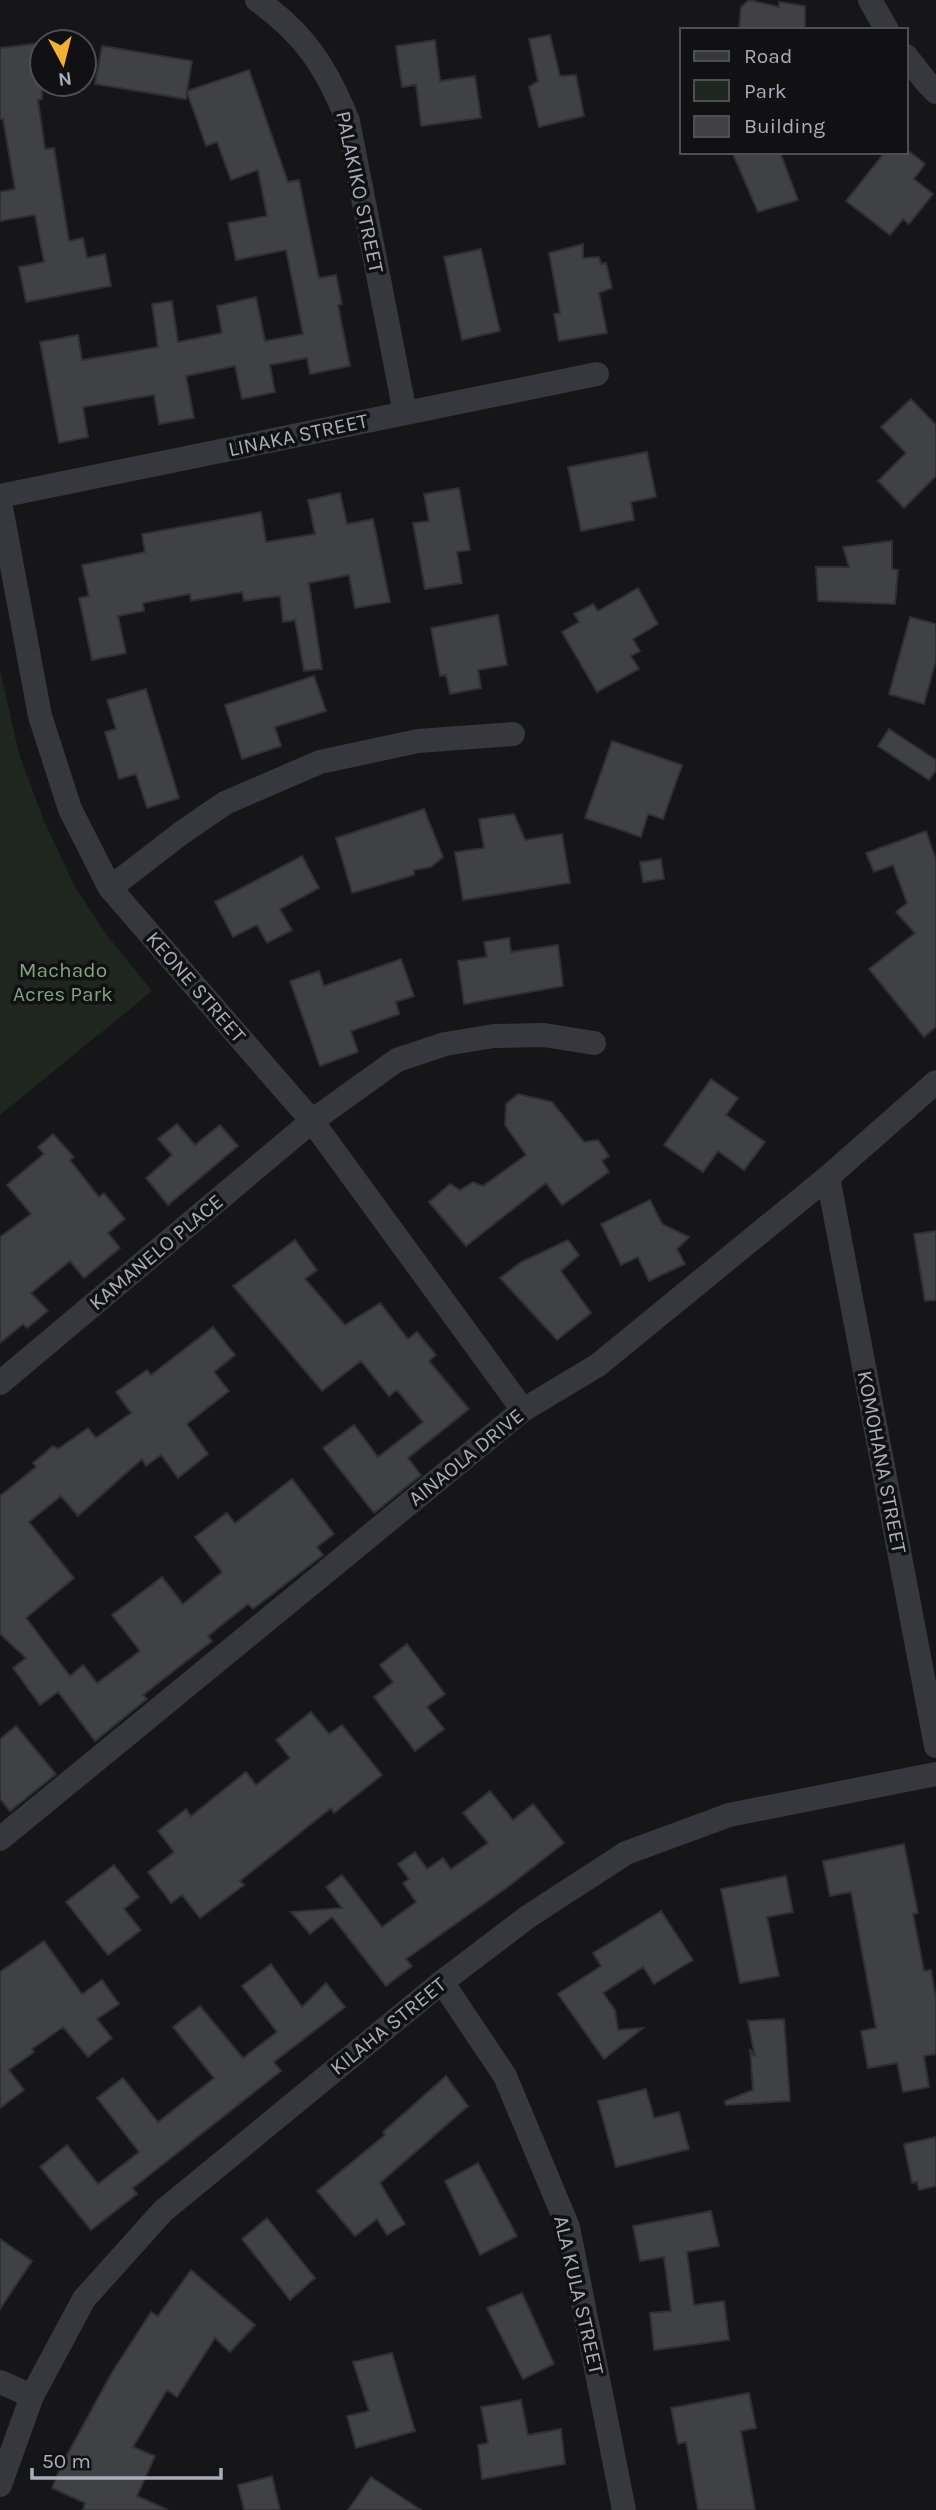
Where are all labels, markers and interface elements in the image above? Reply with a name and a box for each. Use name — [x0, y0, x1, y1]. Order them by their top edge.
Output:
north arrow — [28, 28, 98, 98]
legend — [680, 28, 908, 154]
text: Road — [744, 44, 792, 68]
text: N — [57, 67, 73, 91]
text: Park — [744, 79, 787, 103]
street label: PALAKIKO STREET — [331, 109, 389, 276]
text: Building — [744, 114, 825, 138]
street label: LINAKA STREET — [226, 408, 370, 462]
street label: KEONE STREET — [141, 927, 251, 1048]
park label: Machado Acres Park — [13, 958, 113, 1006]
street label: KAMANELO PLACE — [84, 1189, 228, 1315]
street label: KOMOHANA STREET — [853, 1369, 912, 1556]
street label: AINAOLA DRIVE — [404, 1403, 528, 1511]
street label: KILAHA STREET — [325, 1972, 451, 2080]
street label: ALA KULA STREET — [549, 2213, 609, 2377]
scale bar — [32, 2436, 220, 2480]
text: 50 m — [42, 2449, 91, 2473]

